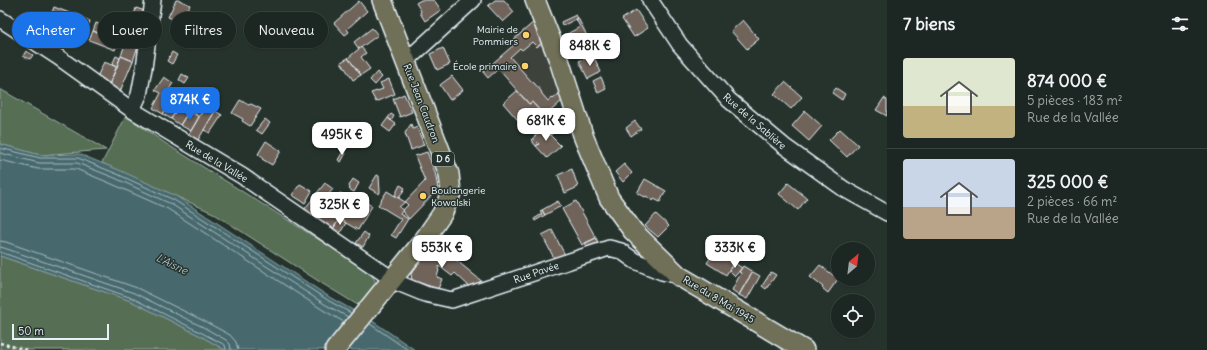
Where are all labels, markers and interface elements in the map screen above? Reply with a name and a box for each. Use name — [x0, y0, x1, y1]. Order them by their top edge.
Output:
chip: Acheter — [12, 12, 90, 48]
chip: Louer — [98, 12, 162, 48]
chip: Filtres — [170, 12, 236, 48]
chip: Nouveau — [244, 12, 328, 48]
text: 7 biens — [903, 13, 955, 35]
icon: filters — [1169, 13, 1191, 35]
place label: Mairie de Pommiers — [473, 23, 518, 48]
marker: Mairie de Pommiers — [521, 30, 531, 40]
pin: 848K € — [557, 33, 623, 67]
text: 848K € — [569, 37, 611, 54]
place label: École primaire — [453, 60, 517, 73]
marker: École primaire — [520, 61, 530, 71]
street label: Rue Jean Caudron — [401, 62, 443, 145]
text: 874 000 € — [1027, 70, 1107, 92]
icon: home — [935, 74, 983, 122]
pin: 874K € — [157, 87, 223, 121]
street label: Rue de la Sablière — [720, 90, 789, 152]
text: 874K € — [170, 91, 210, 108]
text: 5 pièces · 183 m² — [1027, 92, 1123, 109]
pin: 681K € — [513, 108, 579, 142]
text: Rue de la Vallée — [1027, 109, 1119, 126]
text: 681K € — [526, 112, 566, 129]
pin: 495K € — [309, 122, 375, 156]
text: 495K € — [321, 126, 363, 143]
street label: Rue de la Vallée — [183, 138, 250, 185]
road number: D 6 — [432, 152, 454, 166]
text: 325 000 € — [1027, 171, 1108, 193]
icon: home — [935, 175, 983, 223]
place label: Boulangerie Kowalski — [431, 184, 485, 209]
marker: Boulangerie Kowalski — [418, 191, 428, 201]
pin: 325K € — [307, 192, 373, 226]
text: 2 pièces · 66 m² — [1027, 193, 1117, 210]
text: 325K € — [319, 196, 361, 213]
text: Rue de la Vallée — [1027, 210, 1119, 227]
pin: 553K € — [409, 235, 475, 269]
pin: 333K € — [702, 235, 768, 269]
text: 553K € — [421, 239, 463, 256]
text: 333K € — [714, 239, 756, 256]
north arrow — [831, 242, 875, 286]
map controls — [831, 242, 875, 338]
water label: L'Aisne — [154, 250, 191, 278]
street label: Rue Pavée — [512, 259, 560, 286]
street label: Rue du 8 Mai 1945 — [680, 273, 757, 326]
button: locate — [831, 294, 875, 338]
scale bar — [12, 322, 109, 341]
text: 50 m — [18, 324, 44, 338]

